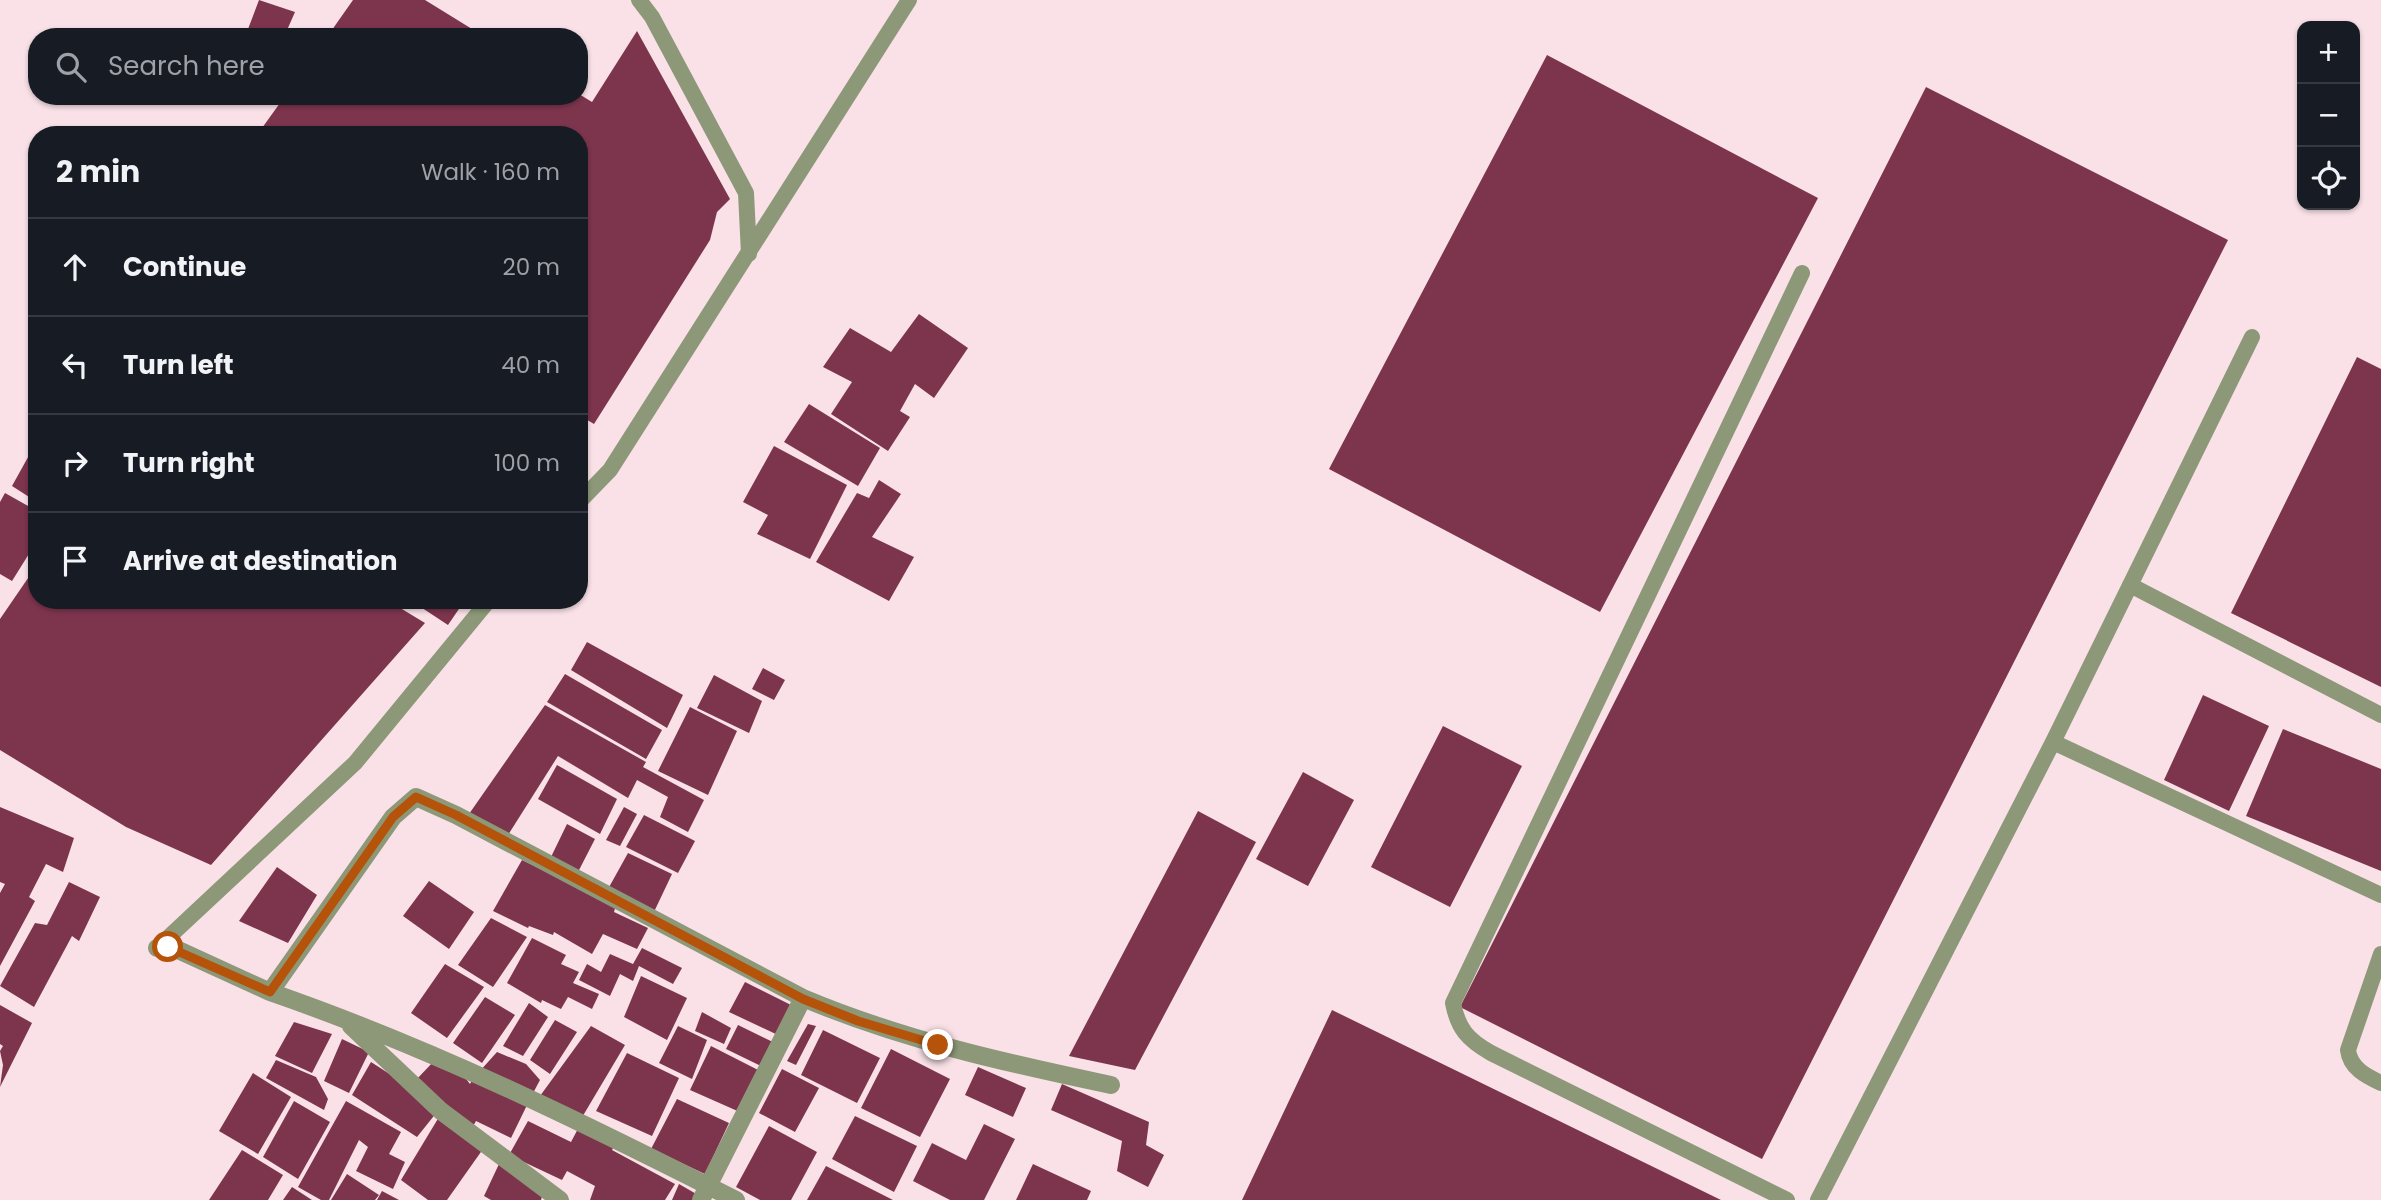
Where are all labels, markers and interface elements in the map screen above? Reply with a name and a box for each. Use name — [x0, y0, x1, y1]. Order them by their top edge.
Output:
map controls — [2297, 21, 2360, 210]
button: + — [2297, 21, 2360, 84]
search box — [28, 28, 588, 105]
icon: search — [52, 48, 90, 86]
text: Search here — [108, 48, 265, 84]
button: − — [2297, 84, 2360, 147]
button: locate — [2297, 147, 2360, 210]
text: 2 min — [56, 150, 140, 193]
text: Walk · 160 m — [421, 156, 560, 188]
icon: ahead — [56, 248, 94, 286]
text: Continue — [123, 249, 246, 285]
text: 20 m — [502, 251, 560, 283]
icon: left — [56, 346, 94, 384]
text: Turn left — [123, 347, 234, 383]
text: 40 m — [501, 349, 560, 381]
icon: right — [56, 444, 94, 482]
text: Turn right — [123, 445, 255, 481]
text: 100 m — [494, 447, 560, 479]
icon: arrive — [56, 542, 94, 580]
text: Arrive at destination — [123, 543, 398, 579]
route start — [152, 931, 183, 962]
route end — [922, 1029, 953, 1060]

